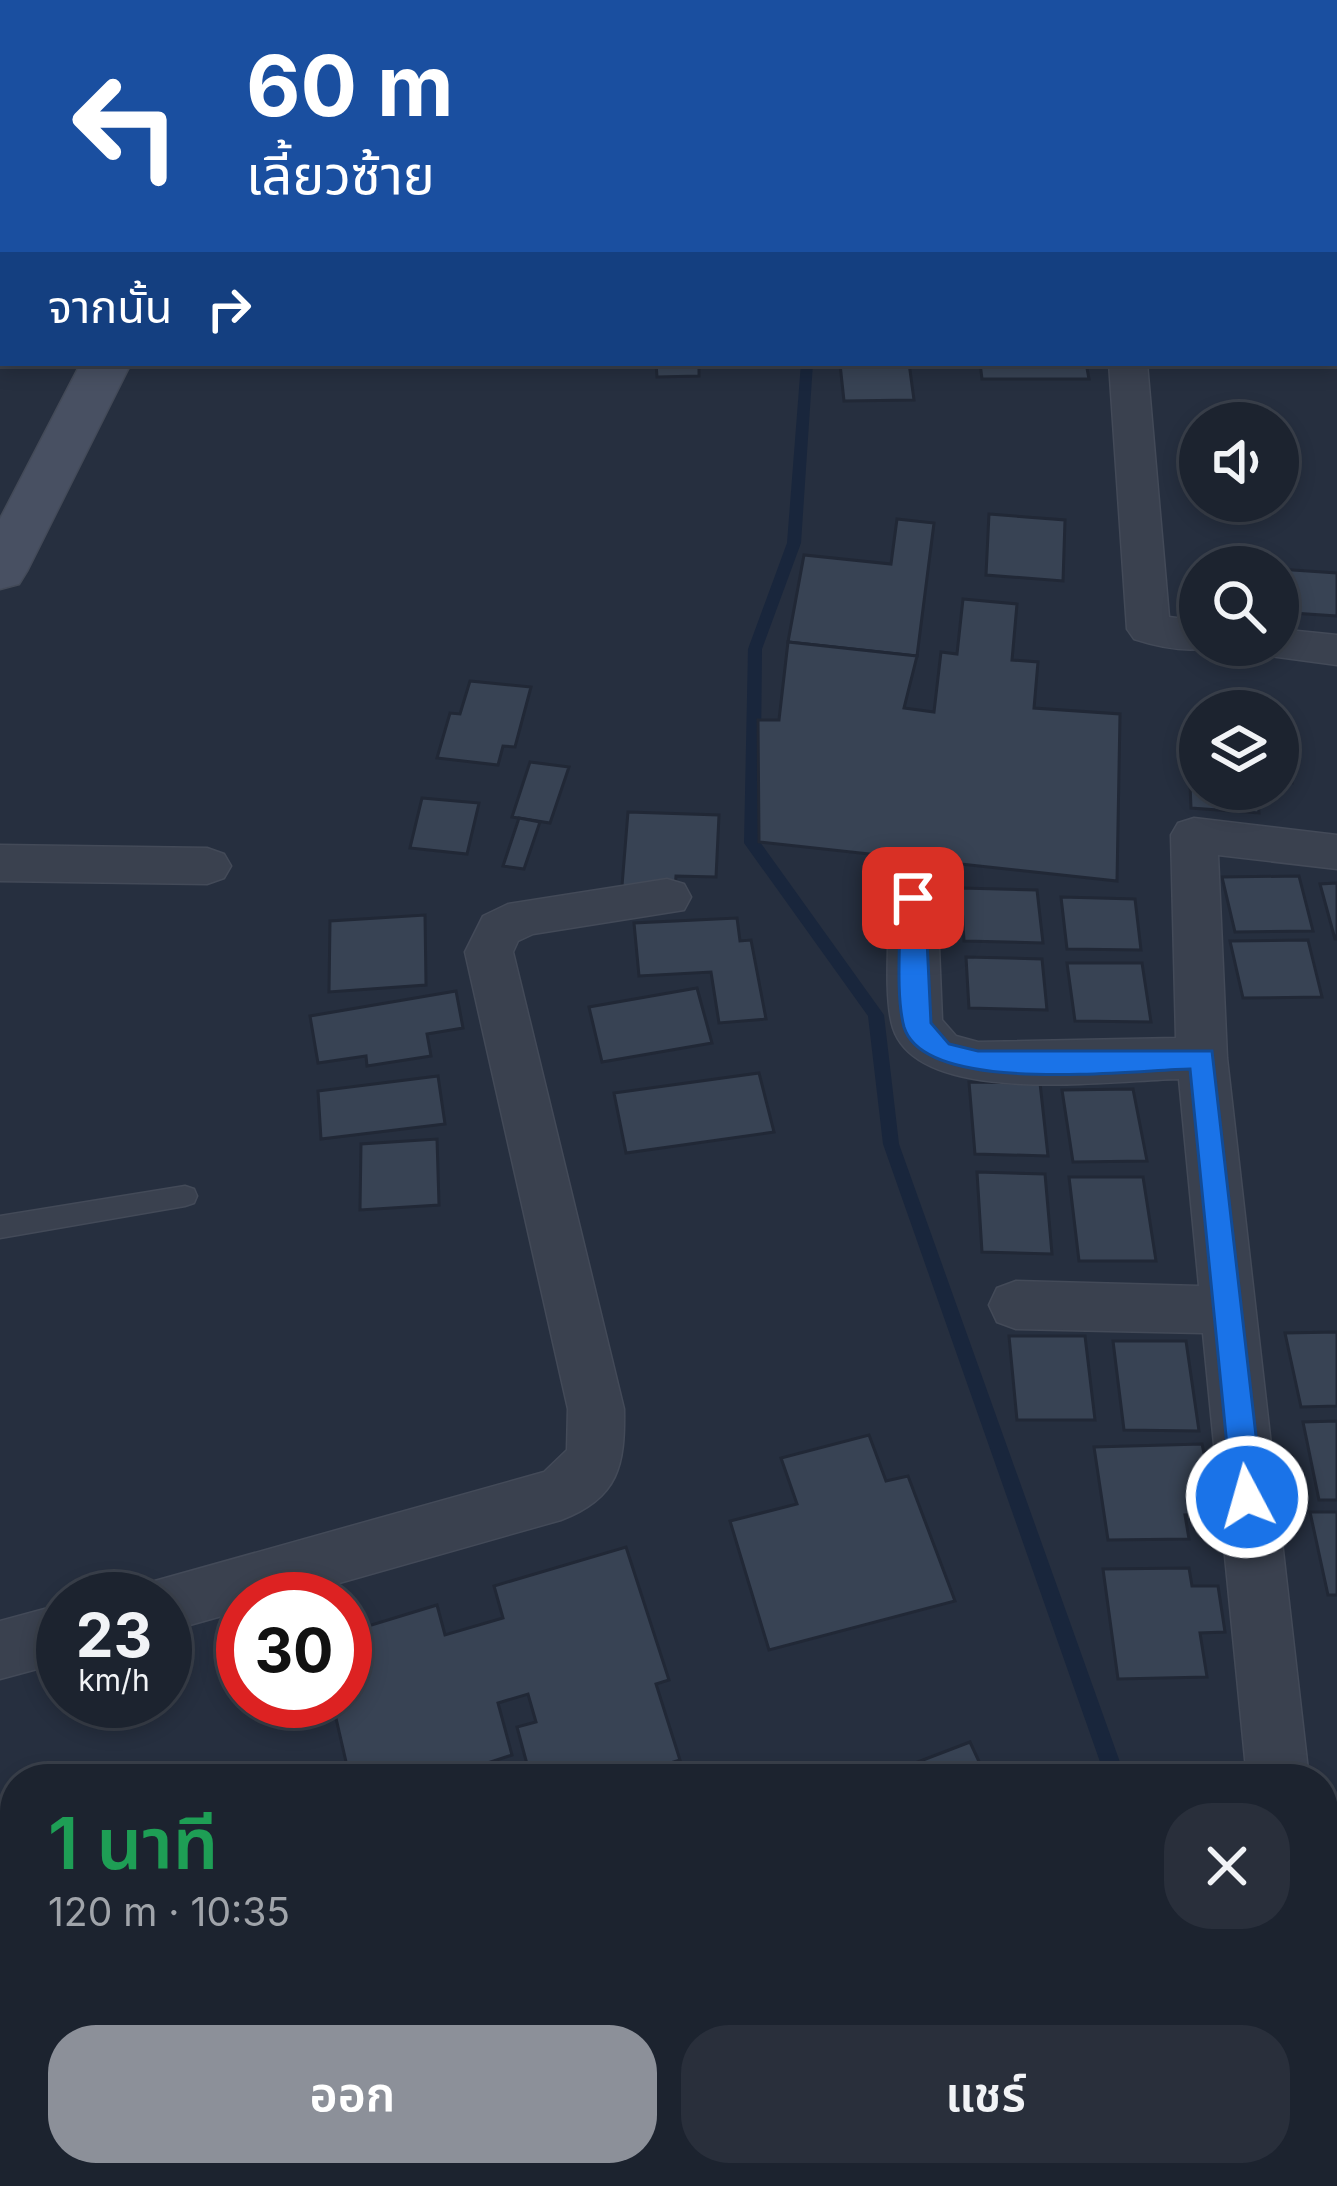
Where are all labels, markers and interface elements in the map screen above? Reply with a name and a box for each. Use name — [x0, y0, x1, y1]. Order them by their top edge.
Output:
text: 60 m — [246, 35, 454, 136]
icon: left — [48, 48, 204, 204]
text: เลี้ยวซ้าย — [246, 142, 435, 207]
icon: right — [196, 276, 262, 342]
text: จากนั้น — [48, 279, 172, 334]
map controls — [1179, 402, 1299, 810]
button: sound — [1179, 402, 1299, 522]
button: search — [1179, 546, 1299, 666]
button: layers — [1179, 690, 1299, 810]
pin — [862, 847, 964, 949]
icon: arrive — [880, 865, 946, 931]
position arrow — [1184, 1434, 1310, 1560]
speed limit sign: 30 — [216, 1572, 372, 1728]
text: 23 — [76, 1599, 152, 1671]
text: km/h — [78, 1662, 150, 1698]
text: 1 นาที — [48, 1799, 218, 1886]
button: close — [1164, 1803, 1290, 1929]
text: 120 m · 10:35 — [48, 1888, 290, 1935]
button: ออก — [48, 2025, 657, 2163]
button: แชร์ — [681, 2025, 1290, 2163]

